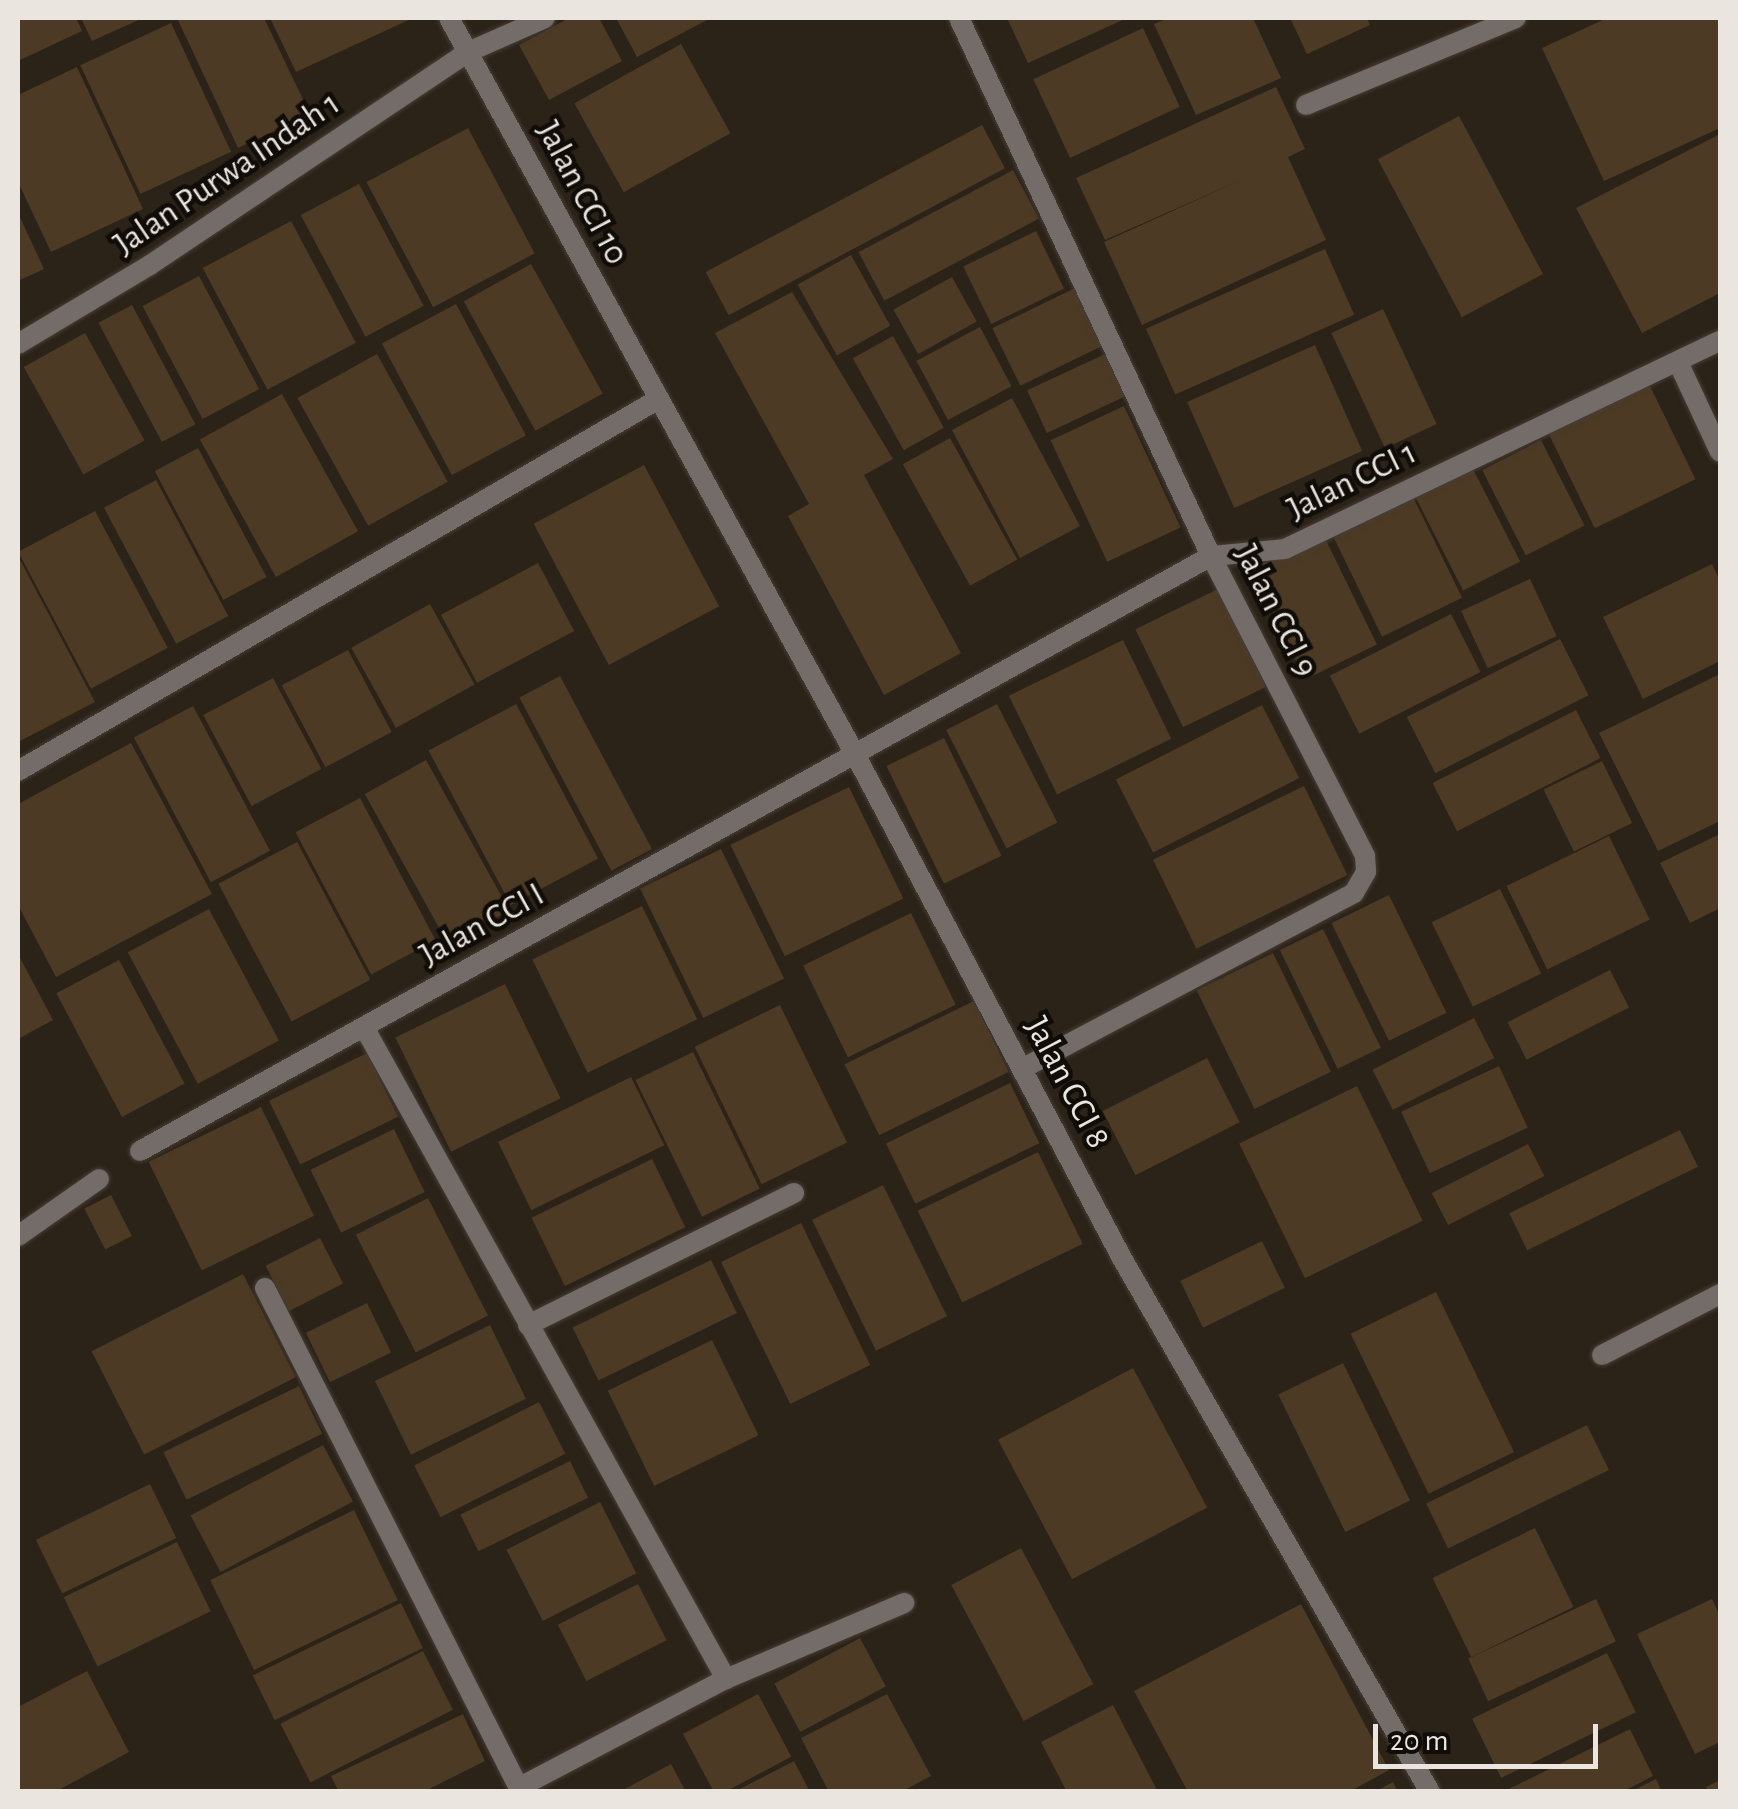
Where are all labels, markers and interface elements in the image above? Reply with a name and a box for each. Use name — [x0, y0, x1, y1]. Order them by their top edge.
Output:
street label: Jalan Purwa Indah 1 — [106, 83, 348, 265]
street label: Jalan CCI 10 — [527, 114, 637, 272]
street label: Jalan CCI 1 — [1281, 432, 1423, 530]
street label: Jalan CCI 9 — [1225, 538, 1327, 684]
street label: Jalan CCI I — [413, 874, 551, 976]
street label: Jalan CCI 8 — [1015, 1010, 1119, 1156]
scale bar — [1378, 1704, 1603, 1766]
text: 20 m — [1390, 1726, 1448, 1756]

